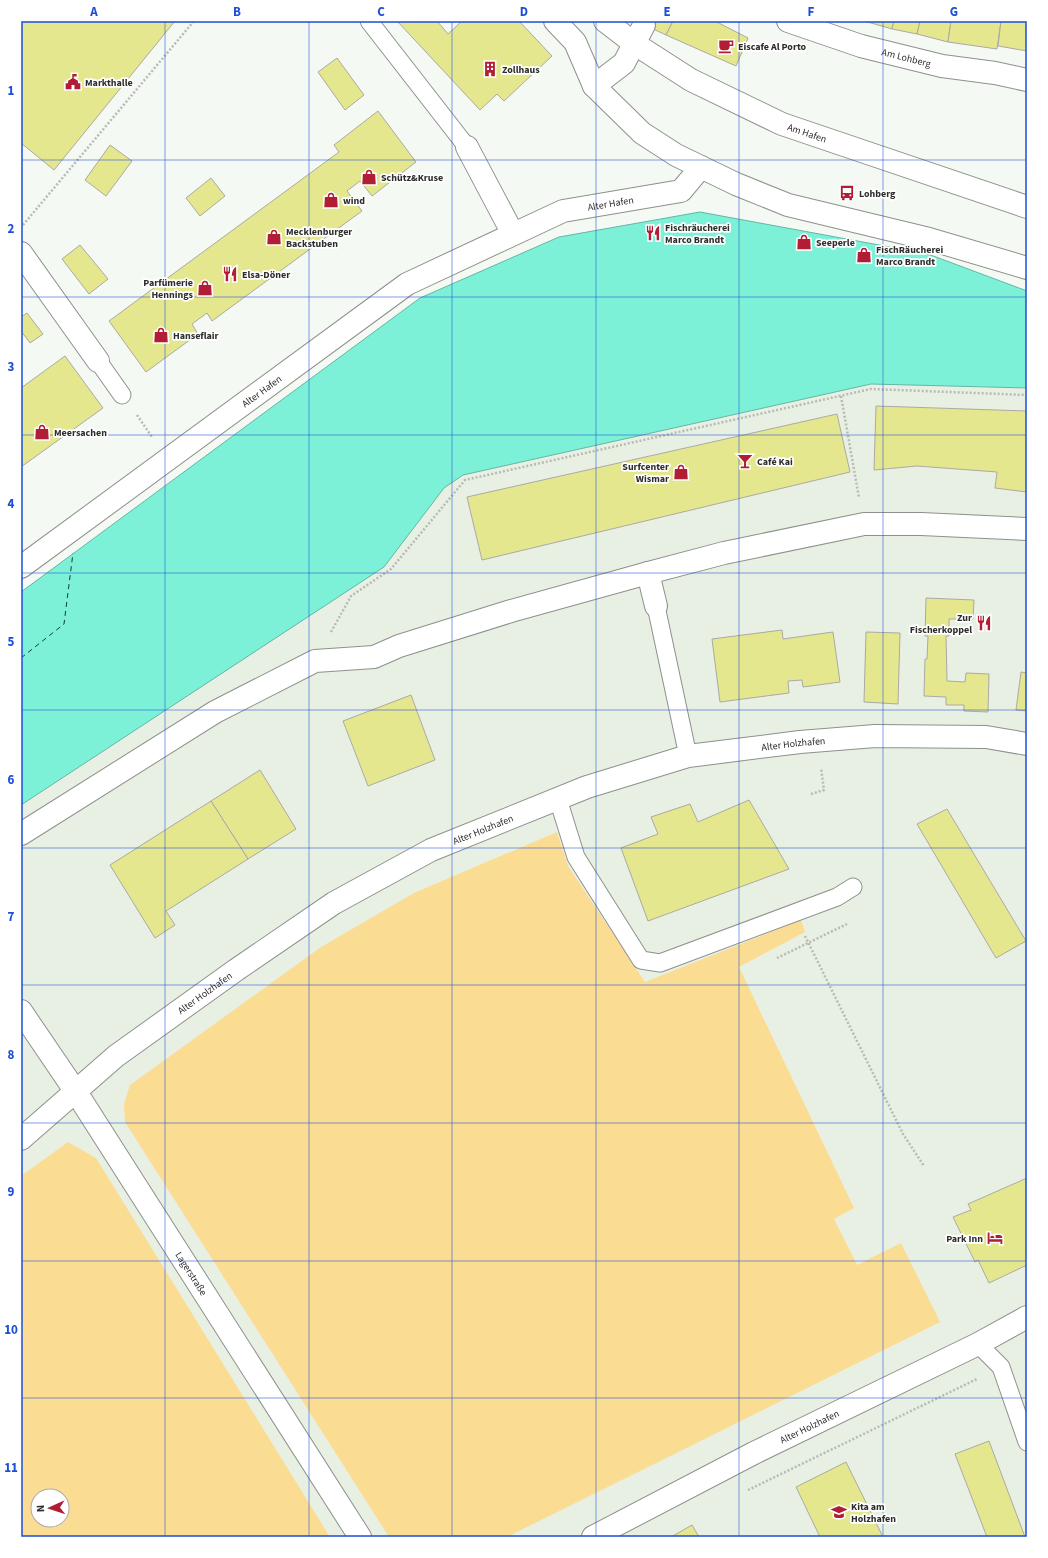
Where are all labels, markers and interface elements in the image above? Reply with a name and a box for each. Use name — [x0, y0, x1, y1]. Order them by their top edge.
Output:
text: A — [89, 3, 98, 21]
text: B — [233, 3, 241, 21]
text: C — [377, 3, 385, 21]
text: D — [520, 3, 528, 21]
text: E — [663, 3, 671, 21]
text: F — [808, 3, 815, 21]
text: G — [950, 3, 958, 21]
cafe icon: Eiscafe Al Porto — [717, 37, 735, 55]
place label: Eiscafe Al Porto — [738, 40, 807, 54]
street label: Am Lohberg — [880, 45, 932, 71]
building icon: Zollhaus — [481, 60, 499, 78]
place label: Zollhaus — [502, 63, 540, 77]
public building icon: Markthalle — [64, 73, 82, 91]
place label: Markthalle — [85, 76, 133, 90]
text: 1 — [8, 82, 15, 100]
street label: Am Hafen — [785, 120, 828, 147]
shop icon: Schütz&Kruse — [360, 168, 378, 186]
place label: Schütz&Kruse — [381, 171, 443, 185]
bus stop icon: Lohberg — [838, 184, 856, 202]
place label: Lohberg — [859, 187, 896, 201]
shop icon: wind — [322, 191, 340, 209]
street label: Alter Hafen — [587, 193, 635, 215]
place label: wind — [343, 194, 365, 208]
text: 2 — [8, 220, 15, 238]
place label: Fischräucherei Marco Brandt — [665, 221, 730, 247]
restaurant icon: Fischräucherei Marco Brandt — [644, 224, 662, 242]
place label: Mecklenburger Backstuben — [286, 225, 352, 251]
shop icon: Mecklenburger Backstuben — [265, 228, 283, 246]
shop icon: Seeperle — [795, 233, 813, 251]
place label: Seeperle — [816, 236, 855, 250]
place label: FischRäucherei Marco Brandt — [876, 243, 943, 269]
shop icon: FischRäucherei Marco Brandt — [855, 246, 873, 264]
restaurant icon: Elsa-Döner — [221, 265, 239, 283]
place label: Elsa-Döner — [242, 268, 290, 282]
place label: Parfümerie Hennings — [143, 276, 194, 302]
shop icon: Parfümerie Hennings — [196, 279, 214, 297]
shop icon: Hanseflair — [152, 326, 170, 344]
place label: Hanseflair — [173, 329, 219, 343]
text: 3 — [8, 358, 15, 376]
street label: Alter Hafen — [239, 372, 285, 411]
shop icon: Meersachen — [33, 423, 51, 441]
place label: Meersachen — [54, 426, 107, 440]
bar icon: Café Kai — [736, 452, 754, 470]
place label: Café Kai — [757, 455, 793, 469]
place label: Surfcenter Wismar — [622, 460, 669, 486]
shop icon: Surfcenter Wismar — [672, 463, 690, 481]
text: 4 — [8, 495, 15, 513]
place label: Zur Fischerkoppel — [910, 611, 972, 637]
restaurant icon: Zur Fischerkoppel — [975, 614, 993, 632]
text: 5 — [8, 633, 15, 651]
street label: Alter Holzhafen — [761, 734, 826, 755]
text: 6 — [8, 771, 15, 789]
street label: Alter Holzhafen — [451, 811, 516, 848]
text: 7 — [8, 908, 15, 926]
street label: Alter Holzhafen — [175, 969, 235, 1018]
text: 8 — [8, 1046, 15, 1064]
text: 9 — [8, 1183, 15, 1201]
hotel icon: Park Inn — [986, 1229, 1004, 1247]
place label: Park Inn — [946, 1232, 983, 1246]
street label: Lagerstraße — [172, 1249, 210, 1299]
text: 10 — [4, 1321, 18, 1339]
street label: Alter Holzhafen — [778, 1407, 842, 1447]
text: 11 — [4, 1459, 18, 1477]
north arrow — [30, 1488, 70, 1528]
place label: Kita am Holzhafen — [851, 1500, 896, 1526]
school or university icon: Kita am Holzhafen — [830, 1503, 848, 1521]
text: N — [33, 1504, 48, 1513]

